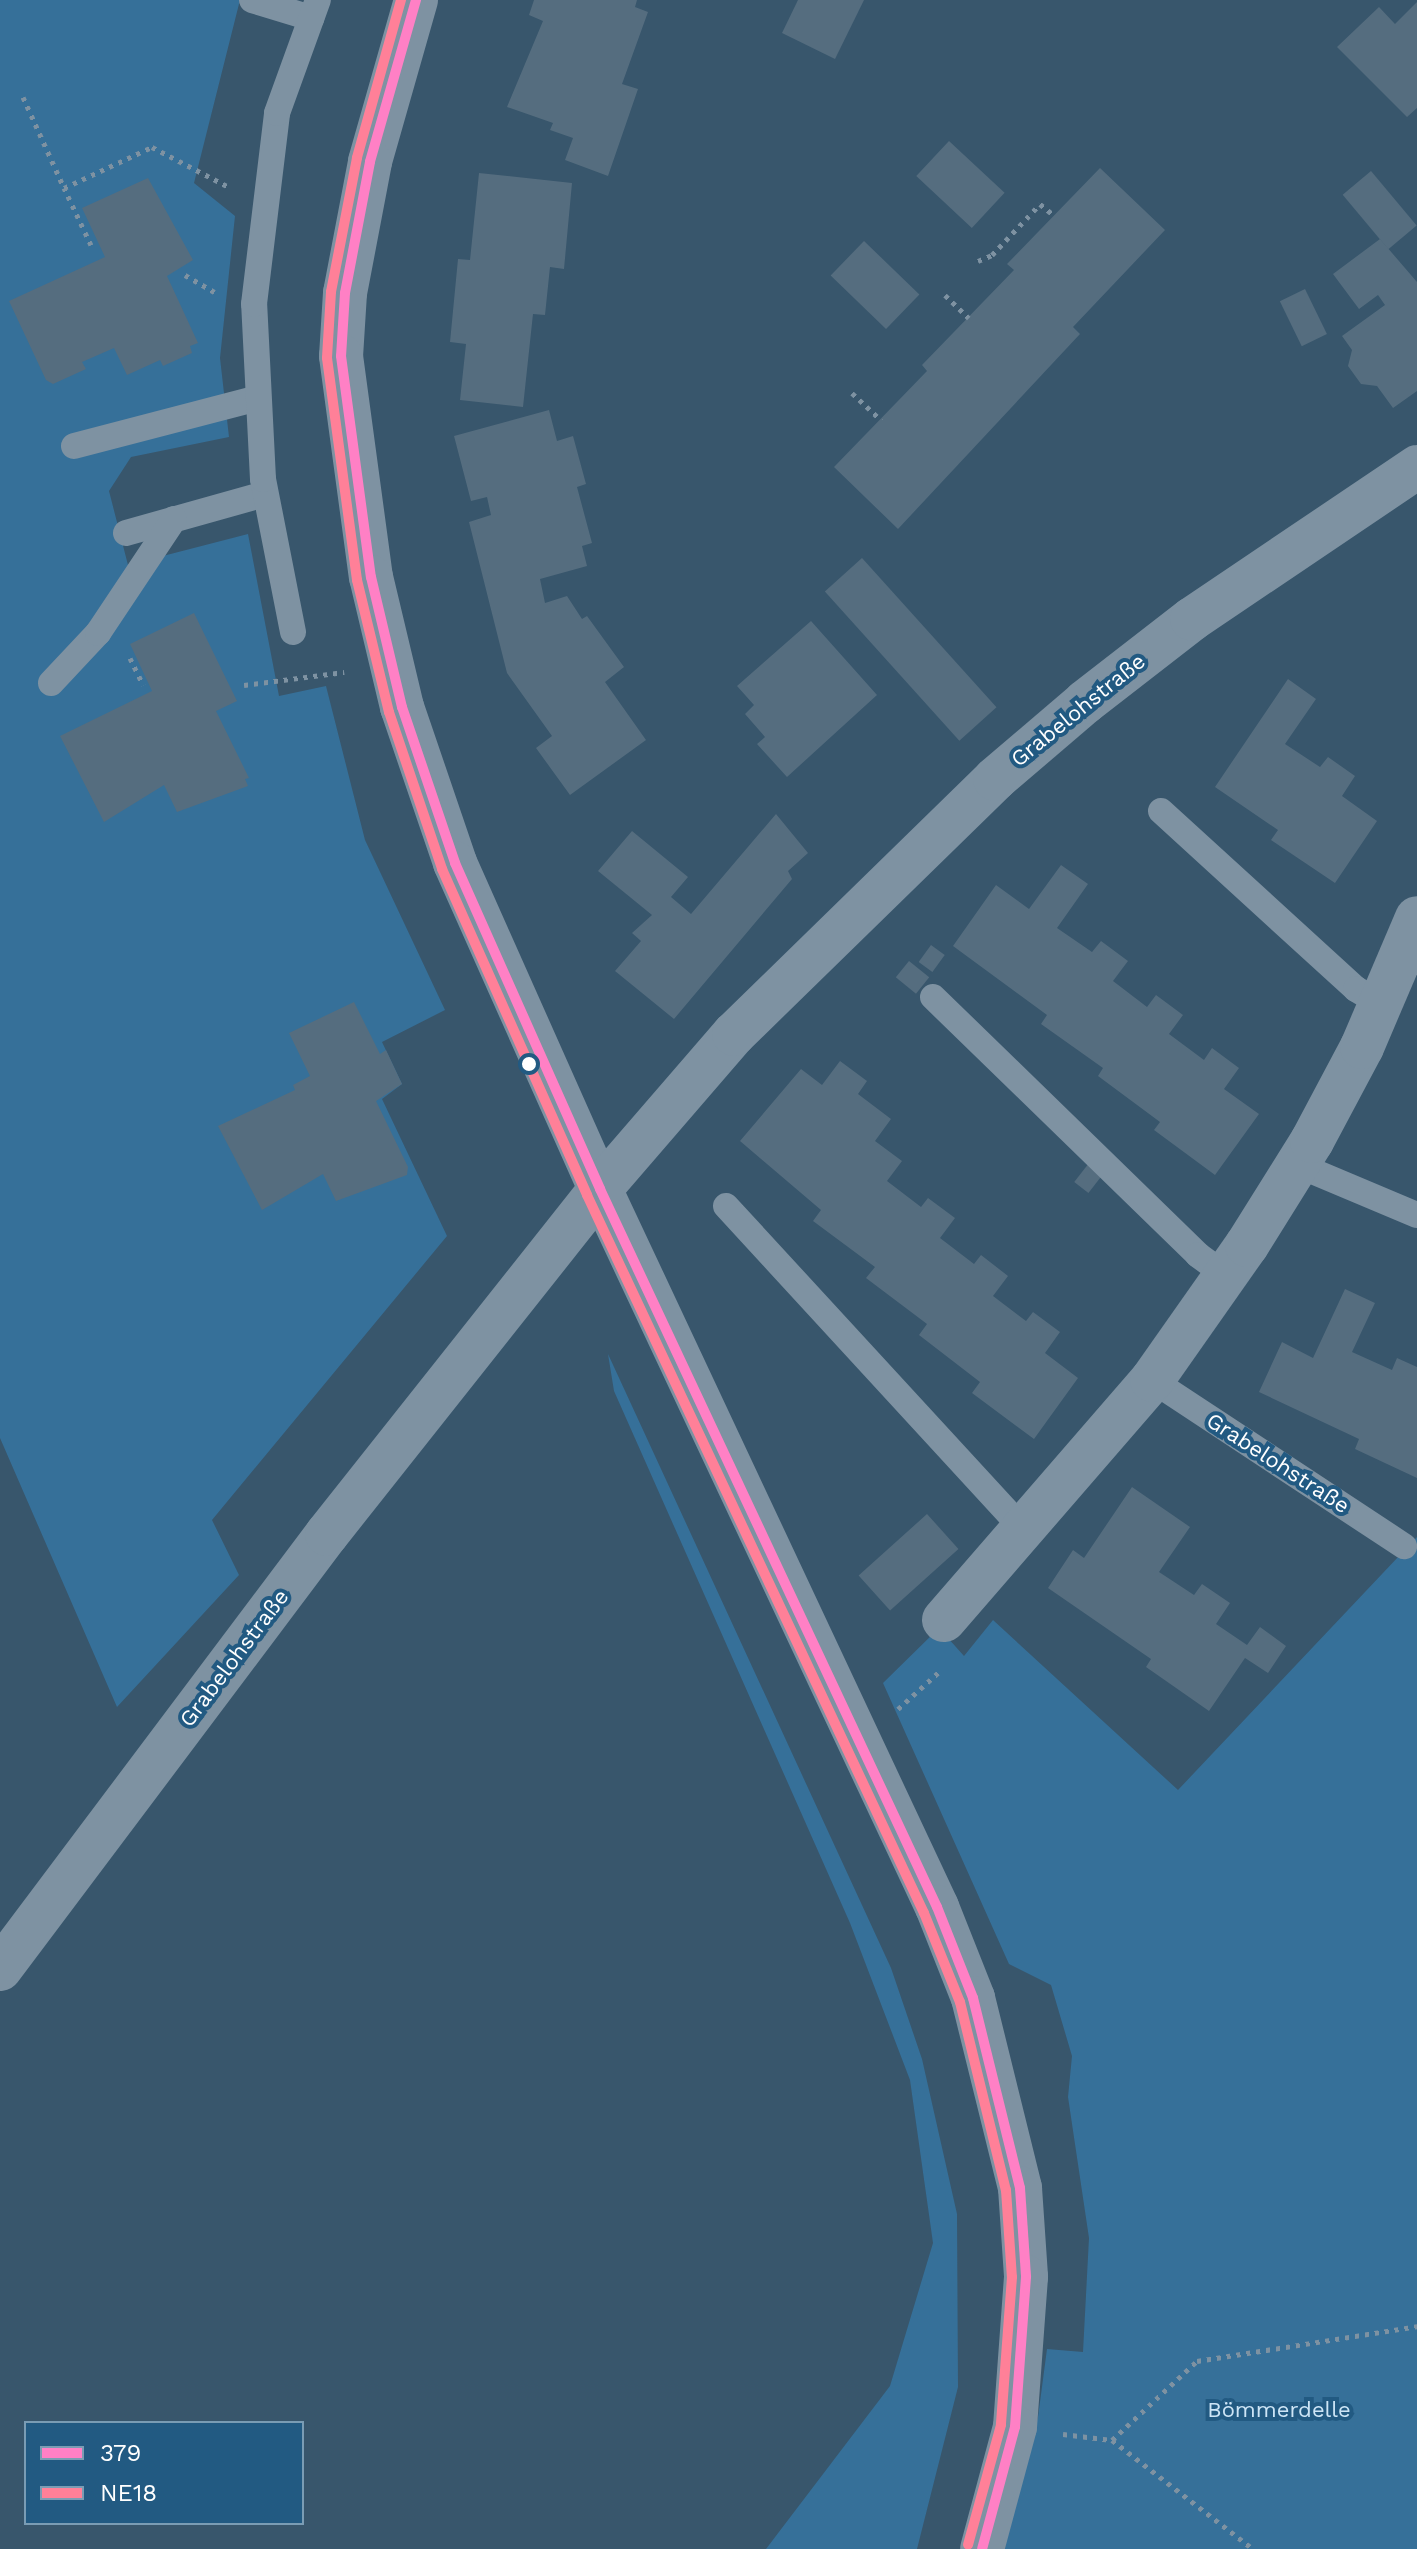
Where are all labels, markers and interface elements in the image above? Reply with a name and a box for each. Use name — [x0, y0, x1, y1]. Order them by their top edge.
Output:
street label: Grabelohstraße — [1005, 648, 1151, 772]
unlabelled marker — [521, 1056, 537, 1072]
street label: Grabelohstraße — [1202, 1407, 1354, 1519]
street label: Grabelohstraße — [174, 1584, 294, 1732]
park label: Bömmerdelle — [1207, 2397, 1351, 2423]
legend — [24, 2421, 304, 2525]
text: 379 — [100, 2439, 141, 2467]
text: NE18 — [100, 2479, 157, 2507]

